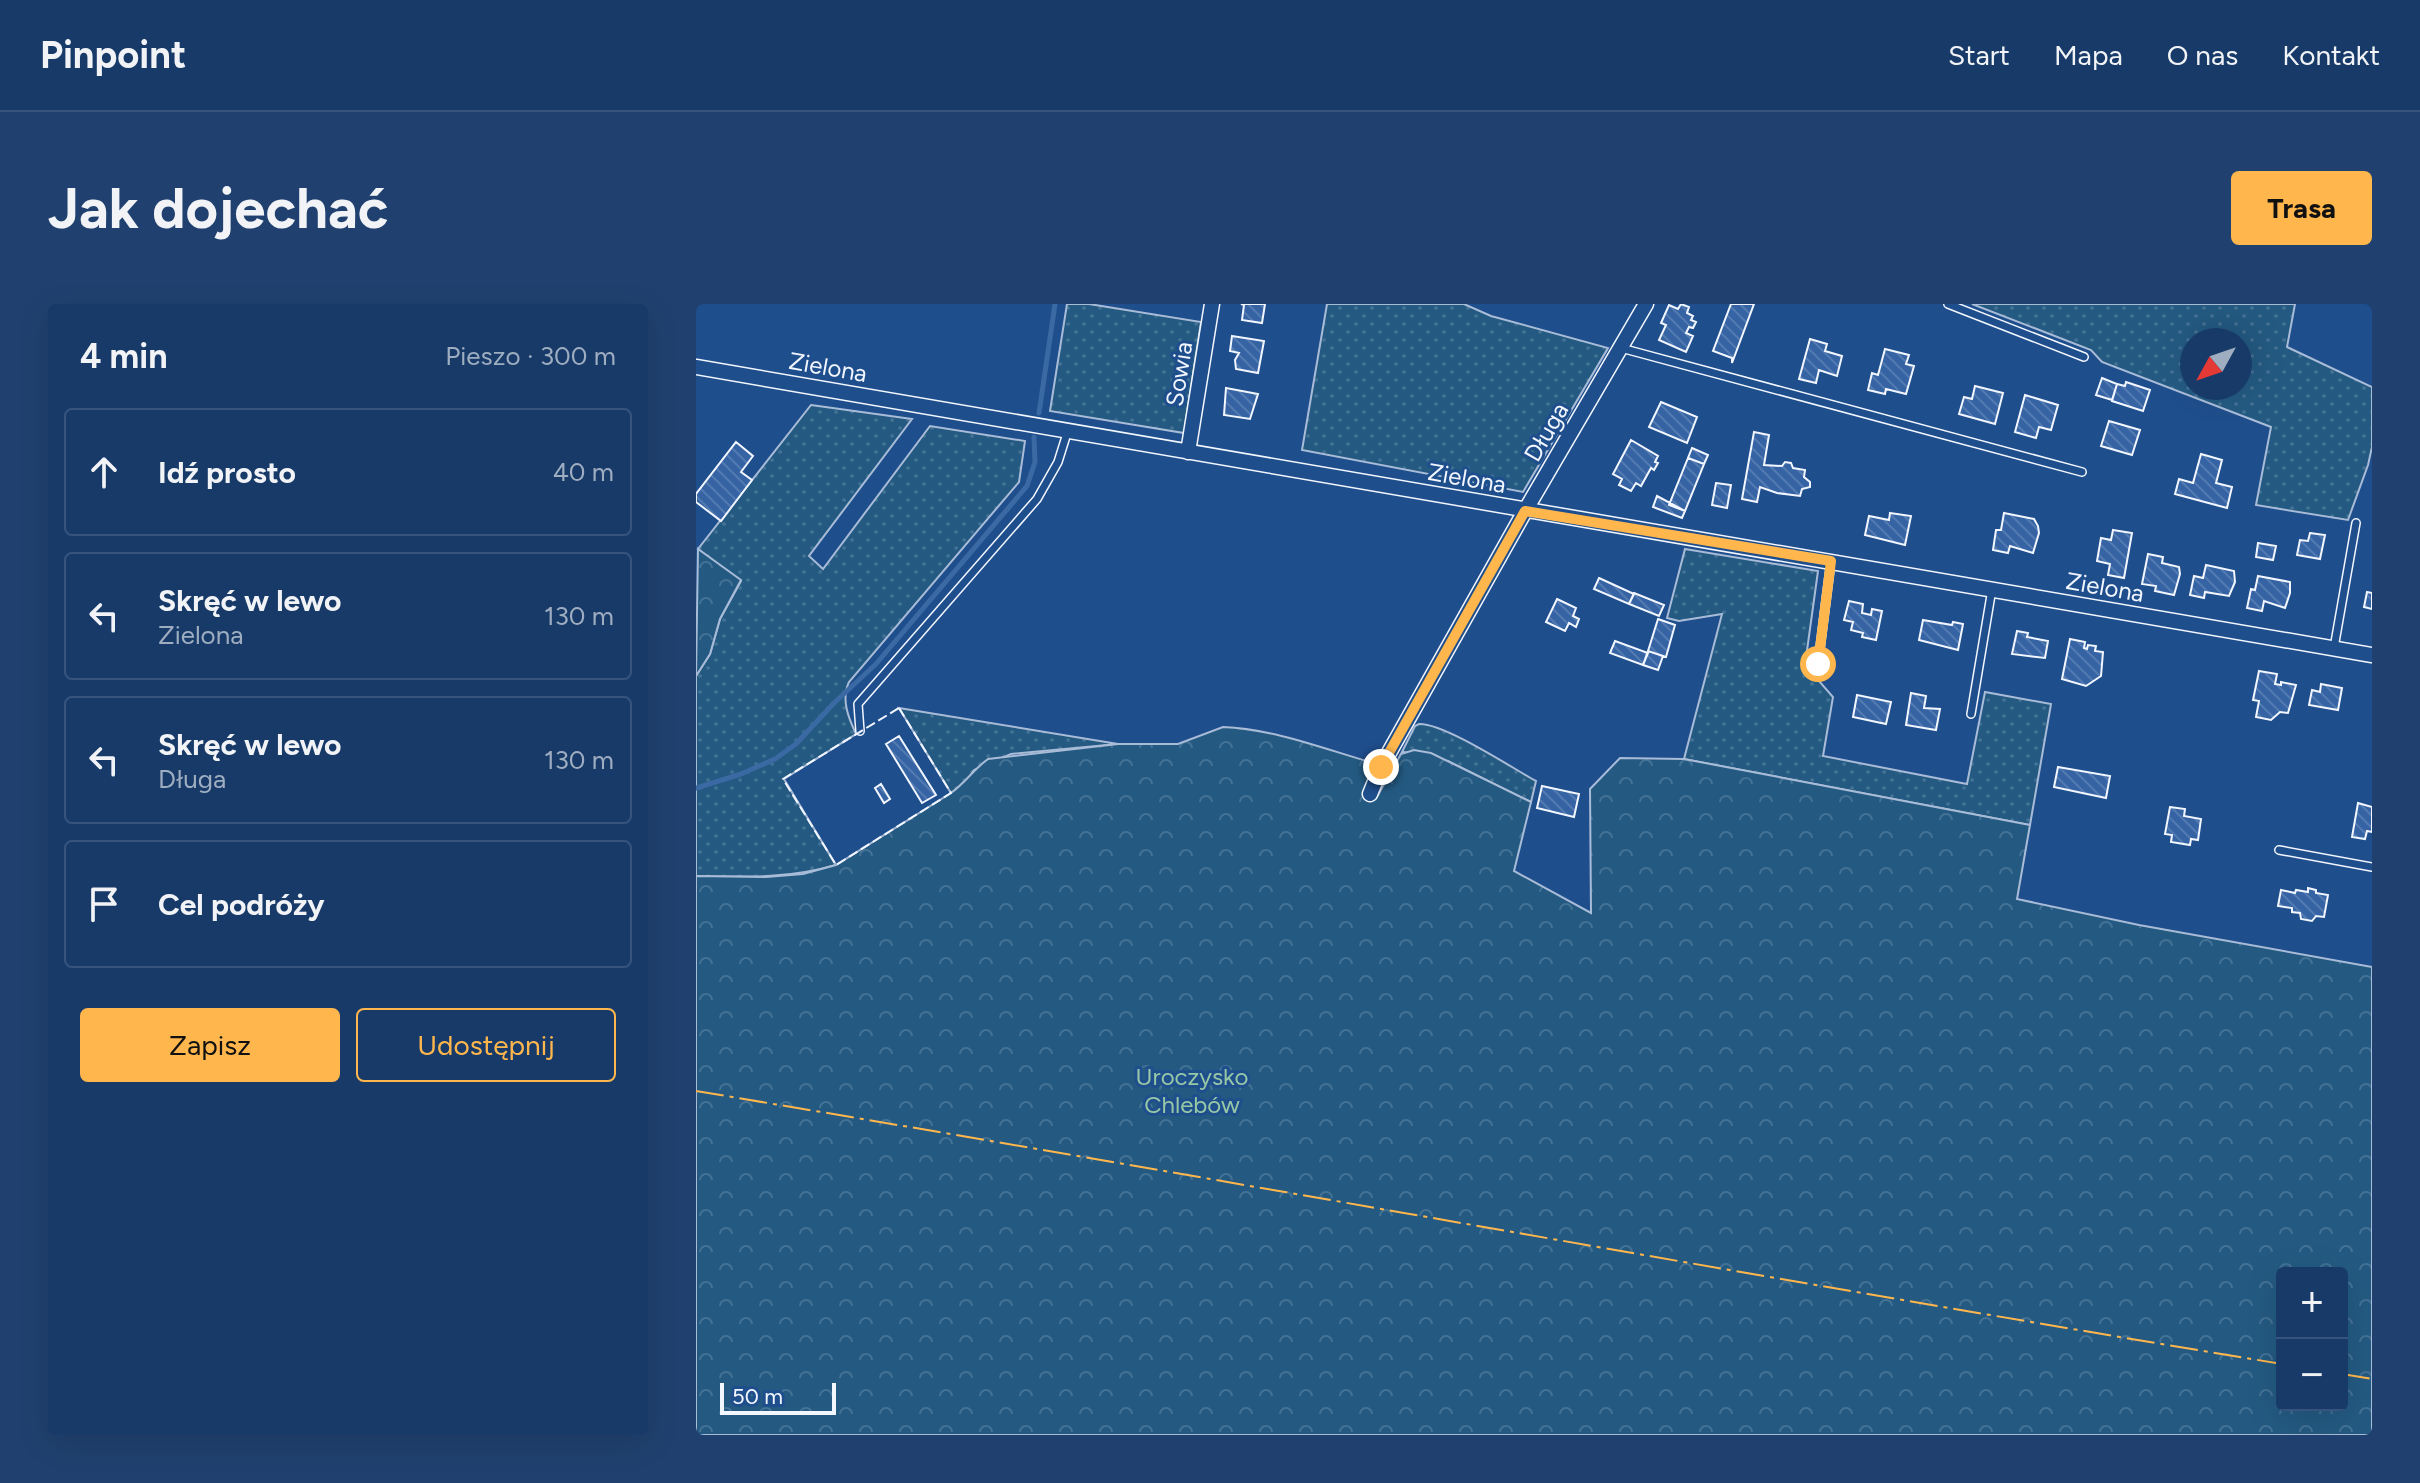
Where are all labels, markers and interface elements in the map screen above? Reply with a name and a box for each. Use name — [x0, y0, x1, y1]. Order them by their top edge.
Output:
text: Pinpoint — [40, 32, 186, 78]
text: Start — [1948, 38, 2010, 72]
text: Mapa — [2054, 38, 2123, 72]
text: O nas — [2167, 38, 2238, 72]
text: Kontakt — [2282, 38, 2380, 72]
button: Trasa — [2231, 171, 2372, 245]
text: Jak dojechać — [48, 175, 388, 242]
north arrow — [2180, 328, 2252, 400]
text: 4 min — [80, 336, 167, 377]
text: Pieszo · 300 m — [445, 340, 616, 372]
street label: Sowia — [1160, 340, 1198, 408]
street label: Zielona — [787, 346, 869, 388]
street label: Długa — [1518, 397, 1574, 467]
icon: ahead — [82, 450, 126, 494]
text: Idź prosto — [158, 454, 296, 491]
text: 40 m — [553, 456, 614, 488]
street label: Zielona — [1426, 457, 1508, 499]
street label: Zielona — [2064, 566, 2146, 608]
text: Skręć w lewo — [158, 582, 341, 619]
icon: left — [82, 594, 126, 638]
text: 130 m — [544, 600, 614, 632]
text: Zielona — [158, 619, 243, 651]
route start — [1800, 646, 1836, 682]
text: Skręć w lewo — [158, 726, 341, 763]
icon: left — [82, 738, 126, 782]
text: 130 m — [544, 744, 614, 776]
route end — [1363, 749, 1399, 785]
text: Długa — [158, 763, 226, 795]
icon: arrive — [82, 882, 126, 926]
text: Cel podróży — [158, 886, 325, 923]
button: Zapisz — [80, 1008, 340, 1082]
button: Udostępnij — [356, 1008, 616, 1082]
park label: Uroczysko Chlebów — [1136, 1062, 1248, 1119]
map controls — [2276, 1267, 2348, 1411]
button: + — [2276, 1267, 2348, 1339]
button: − — [2276, 1339, 2348, 1411]
scale bar — [720, 1379, 836, 1415]
text: 50 m — [732, 1383, 783, 1410]

